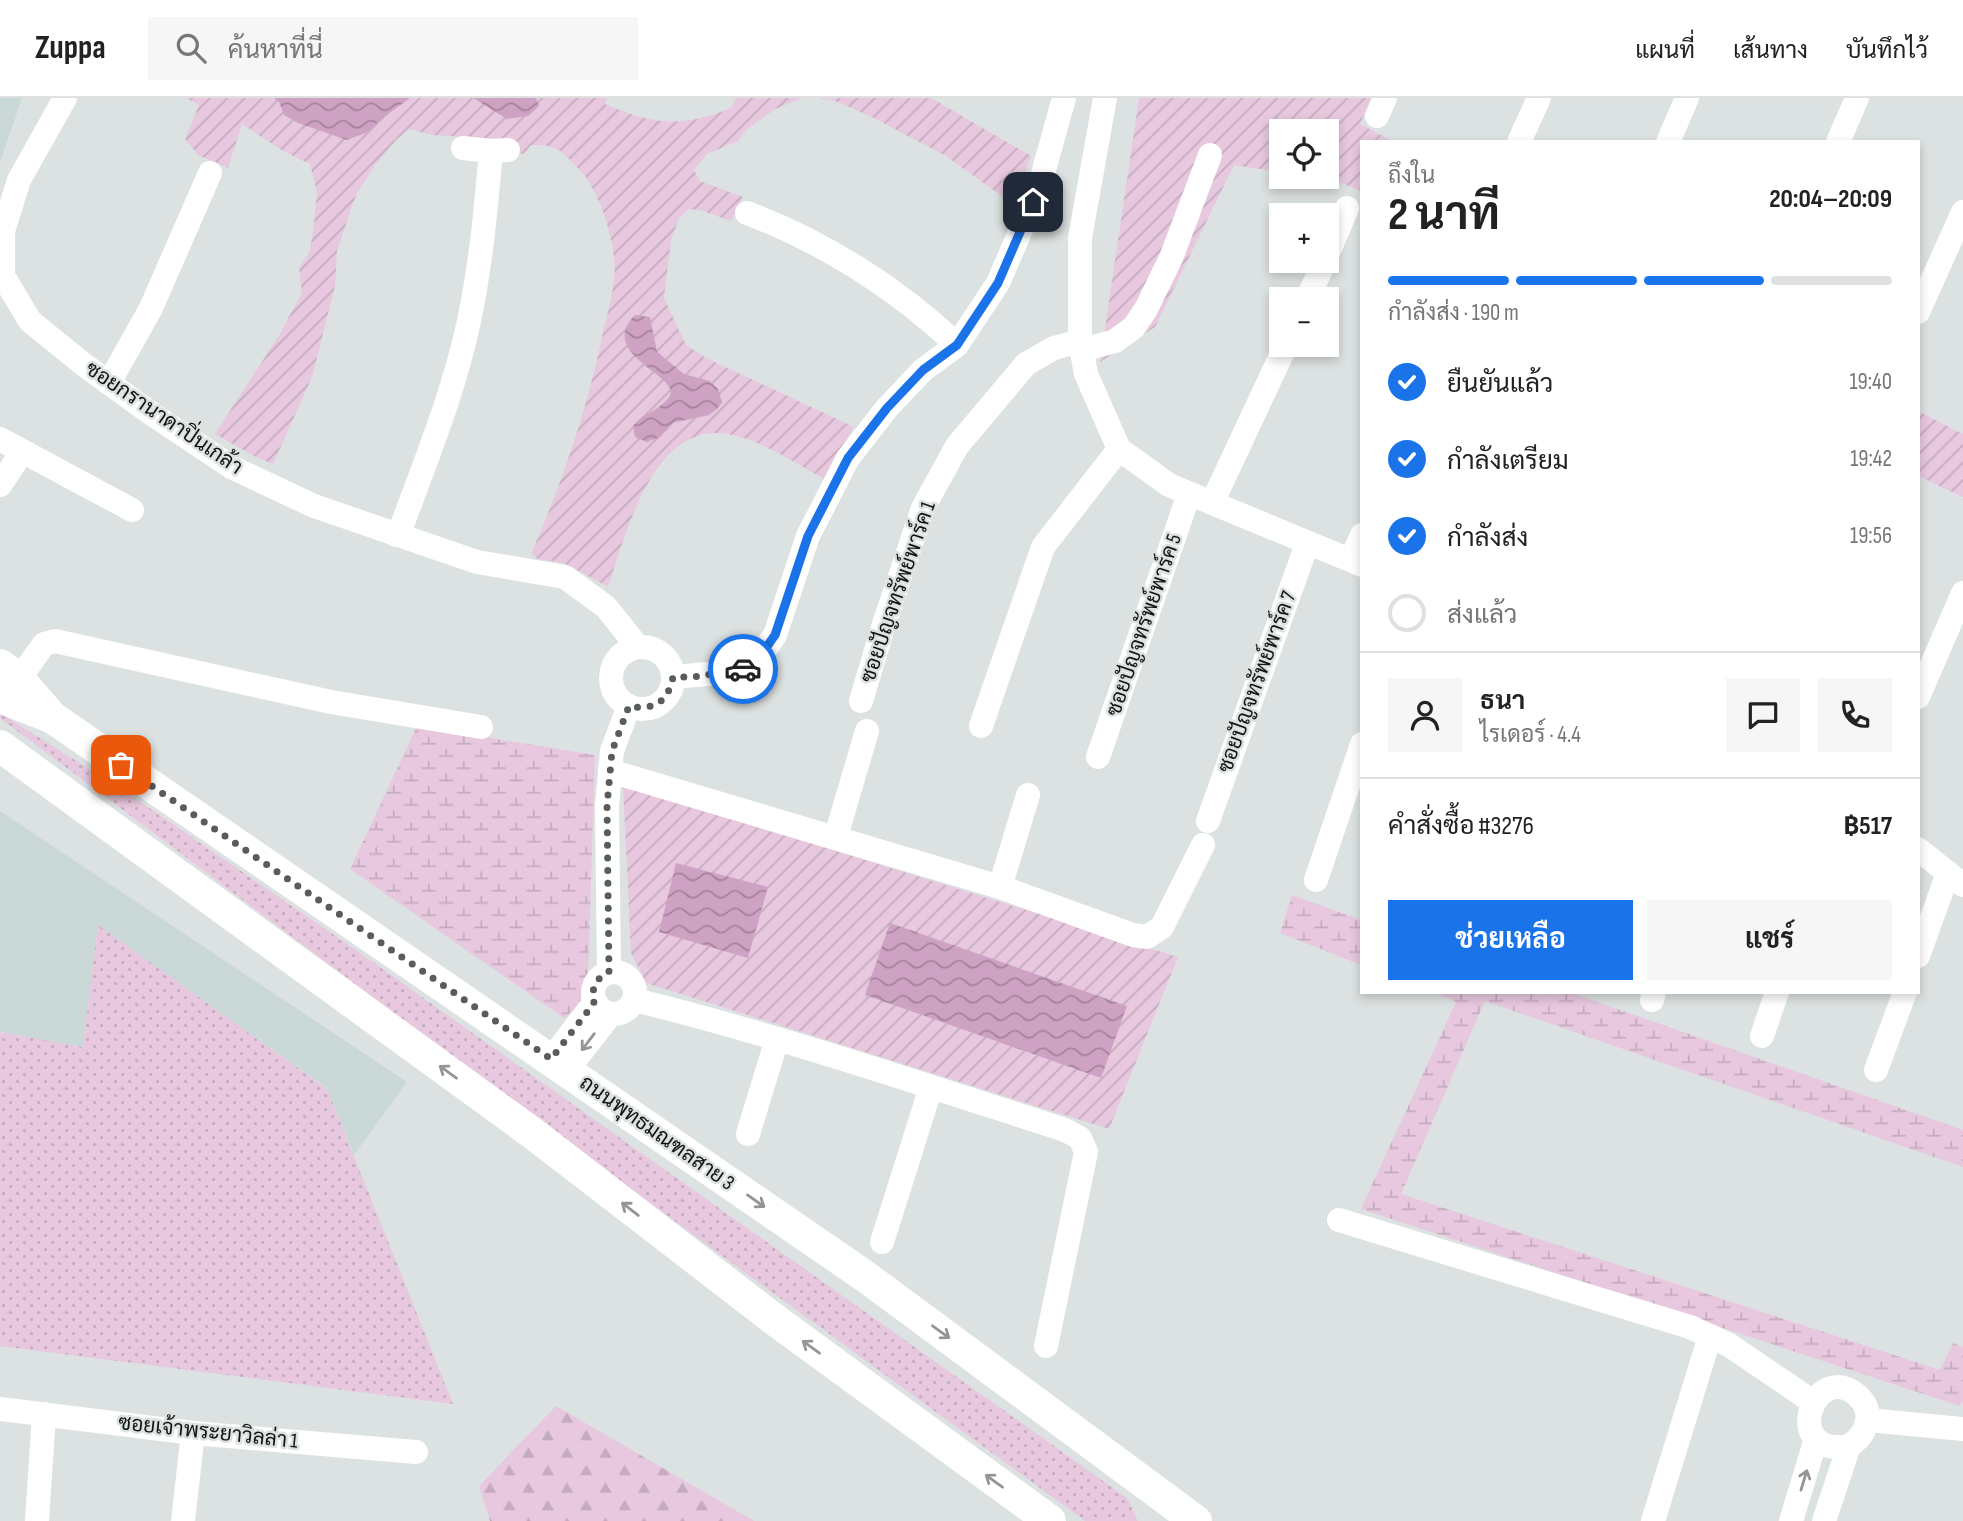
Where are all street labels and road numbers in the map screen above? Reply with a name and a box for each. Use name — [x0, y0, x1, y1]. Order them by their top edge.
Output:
street label: ซอยกรานาดาปิ่นเกล้า — [81, 350, 251, 480]
street label: ซอยปัญจทรัพย์พาร์ค 1 — [853, 497, 941, 686]
street label: ซอยปัญจทรัพย์พาร์ค 5 — [1099, 530, 1187, 719]
street label: ซอยปัญจทรัพย์พาร์ค 7 — [1211, 587, 1302, 776]
street label: ถนนพุทธมณฑลสาย 3 — [574, 1070, 739, 1197]
street label: ซอยเจ้าพระยาวิลล่า 1 — [117, 1410, 300, 1454]

